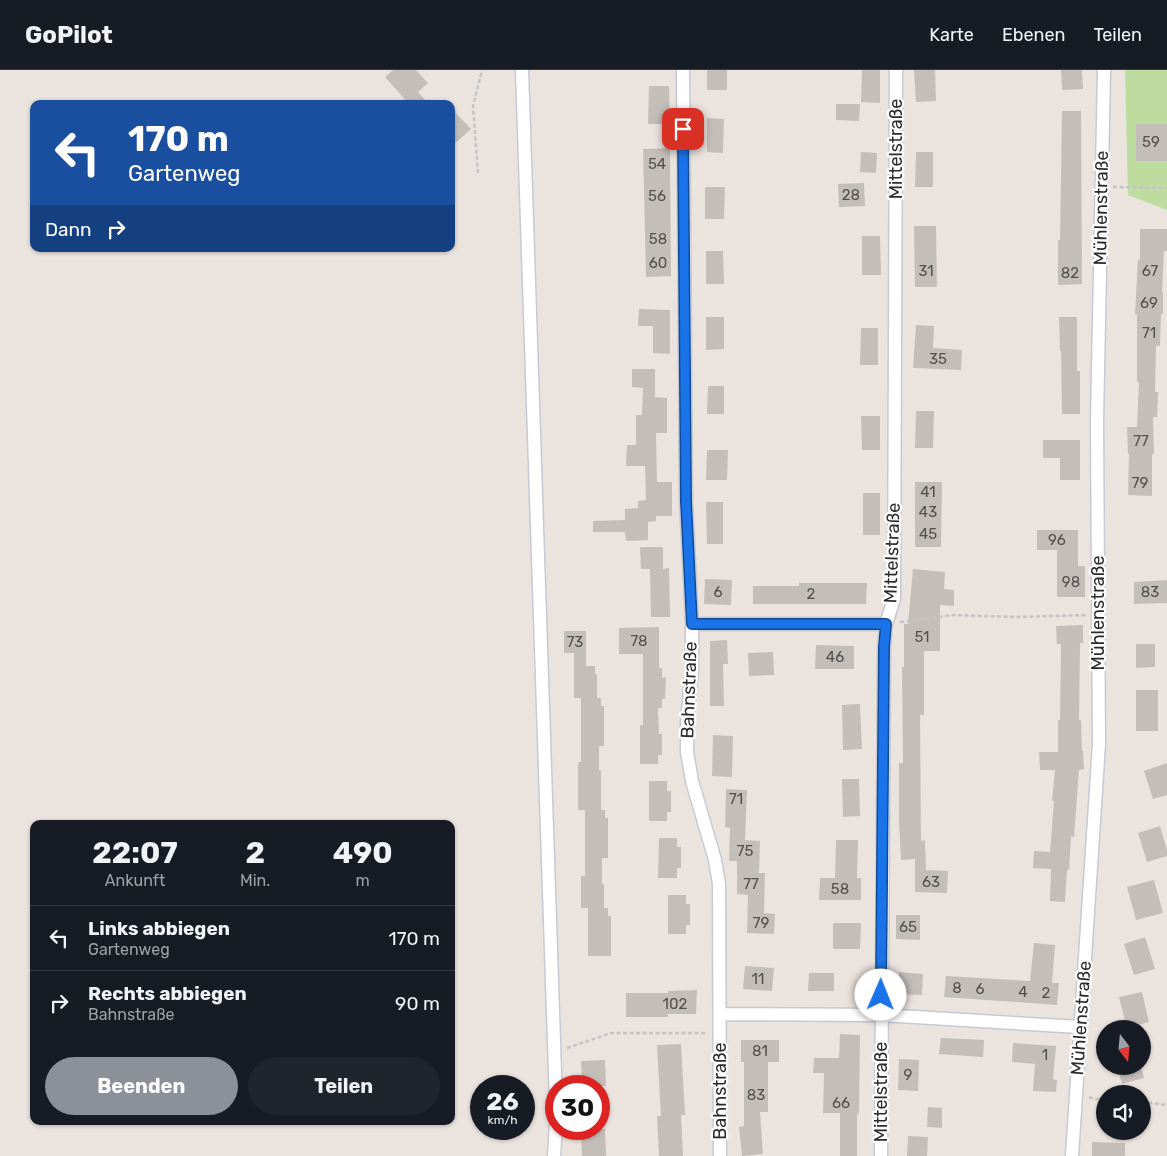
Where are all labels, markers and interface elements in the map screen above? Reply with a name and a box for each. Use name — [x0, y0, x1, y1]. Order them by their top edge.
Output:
text: GoPilot — [25, 21, 113, 49]
text: Karte — [929, 24, 974, 46]
text: Ebenen — [1002, 24, 1066, 46]
text: Teilen — [1094, 24, 1142, 46]
street label: Mittelstraße — [885, 99, 907, 199]
pin — [662, 108, 704, 150]
icon: arrive — [669, 115, 697, 143]
text: 170 m — [128, 118, 229, 160]
icon: left — [45, 120, 110, 185]
house number: 59 — [1142, 133, 1160, 151]
street label: Mühlenstraße — [1089, 150, 1113, 266]
house number: 54 — [648, 155, 666, 173]
text: Gartenweg — [128, 160, 240, 187]
house number: 28 — [842, 186, 860, 204]
house number: 56 — [648, 187, 666, 205]
icon: right — [102, 215, 130, 243]
text: Dann — [45, 218, 92, 241]
house number: 58 — [649, 230, 667, 248]
house number: 60 — [649, 254, 667, 272]
house number: 31 — [918, 262, 934, 280]
house number: 67 — [1142, 262, 1158, 280]
house number: 82 — [1061, 264, 1079, 282]
house number: 69 — [1140, 294, 1158, 312]
house number: 71 — [1142, 324, 1156, 342]
house number: 35 — [929, 350, 947, 368]
house number: 77 — [1133, 432, 1149, 450]
house number: 79 — [1132, 474, 1148, 492]
house number: 41 — [920, 483, 936, 501]
street label: Mittelstraße — [879, 502, 905, 604]
house number: 43 — [919, 503, 937, 521]
house number: 45 — [919, 525, 937, 543]
house number: 96 — [1048, 531, 1066, 549]
street label: Mühlenstraße — [1087, 556, 1109, 670]
house number: 98 — [1062, 573, 1080, 591]
house number: 6 — [713, 583, 723, 601]
house number: 83 — [1141, 583, 1159, 601]
house number: 2 — [807, 585, 816, 603]
house number: 51 — [914, 628, 930, 646]
house number: 78 — [630, 632, 648, 650]
house number: 73 — [567, 633, 583, 651]
street label: Bahnstraße — [676, 641, 702, 739]
house number: 46 — [826, 648, 844, 666]
house number: 71 — [729, 790, 743, 808]
text: 22:07 — [92, 835, 178, 871]
text: 2 — [245, 835, 265, 871]
text: 490 — [333, 835, 393, 871]
house number: 75 — [737, 842, 753, 860]
text: Ankunft — [105, 871, 165, 890]
text: Min. — [240, 871, 270, 890]
text: m — [356, 871, 370, 890]
house number: 63 — [922, 873, 940, 891]
house number: 77 — [743, 875, 759, 893]
house number: 58 — [831, 880, 849, 898]
house number: 79 — [753, 914, 769, 932]
text: Links abbiegen — [88, 917, 230, 940]
house number: 65 — [899, 918, 917, 936]
icon: left — [45, 924, 73, 952]
text: 170 m — [389, 927, 440, 950]
text: Gartenweg — [88, 940, 170, 959]
street label: Mühlenstraße — [1066, 960, 1096, 1076]
position arrow — [854, 968, 906, 1020]
house number: 11 — [752, 970, 764, 988]
house number: 8 — [952, 979, 962, 997]
house number: 6 — [975, 980, 985, 998]
text: Rechts abbiegen — [88, 982, 247, 1005]
house number: 4 — [1018, 983, 1028, 1001]
house number: 2 — [1042, 984, 1051, 1002]
icon: right — [45, 989, 73, 1017]
text: 90 m — [395, 992, 440, 1015]
house number: 102 — [663, 995, 688, 1013]
text: Bahnstraße — [88, 1005, 175, 1024]
north arrow — [1096, 1020, 1151, 1075]
map controls — [1096, 1020, 1151, 1140]
street label: Bahnstraße — [709, 1042, 731, 1140]
house number: 81 — [752, 1042, 768, 1060]
street label: Mittelstraße — [870, 1042, 892, 1142]
house number: 1 — [1042, 1046, 1048, 1064]
button: Beenden — [45, 1057, 238, 1115]
button: Teilen — [248, 1057, 440, 1115]
house number: 9 — [904, 1066, 913, 1084]
speed limit sign: 30 — [545, 1075, 610, 1140]
button: sound — [1096, 1085, 1151, 1140]
house number: 83 — [747, 1086, 765, 1104]
text: 26 — [486, 1087, 519, 1116]
house number: 66 — [832, 1094, 850, 1112]
text: km/h — [488, 1113, 517, 1127]

